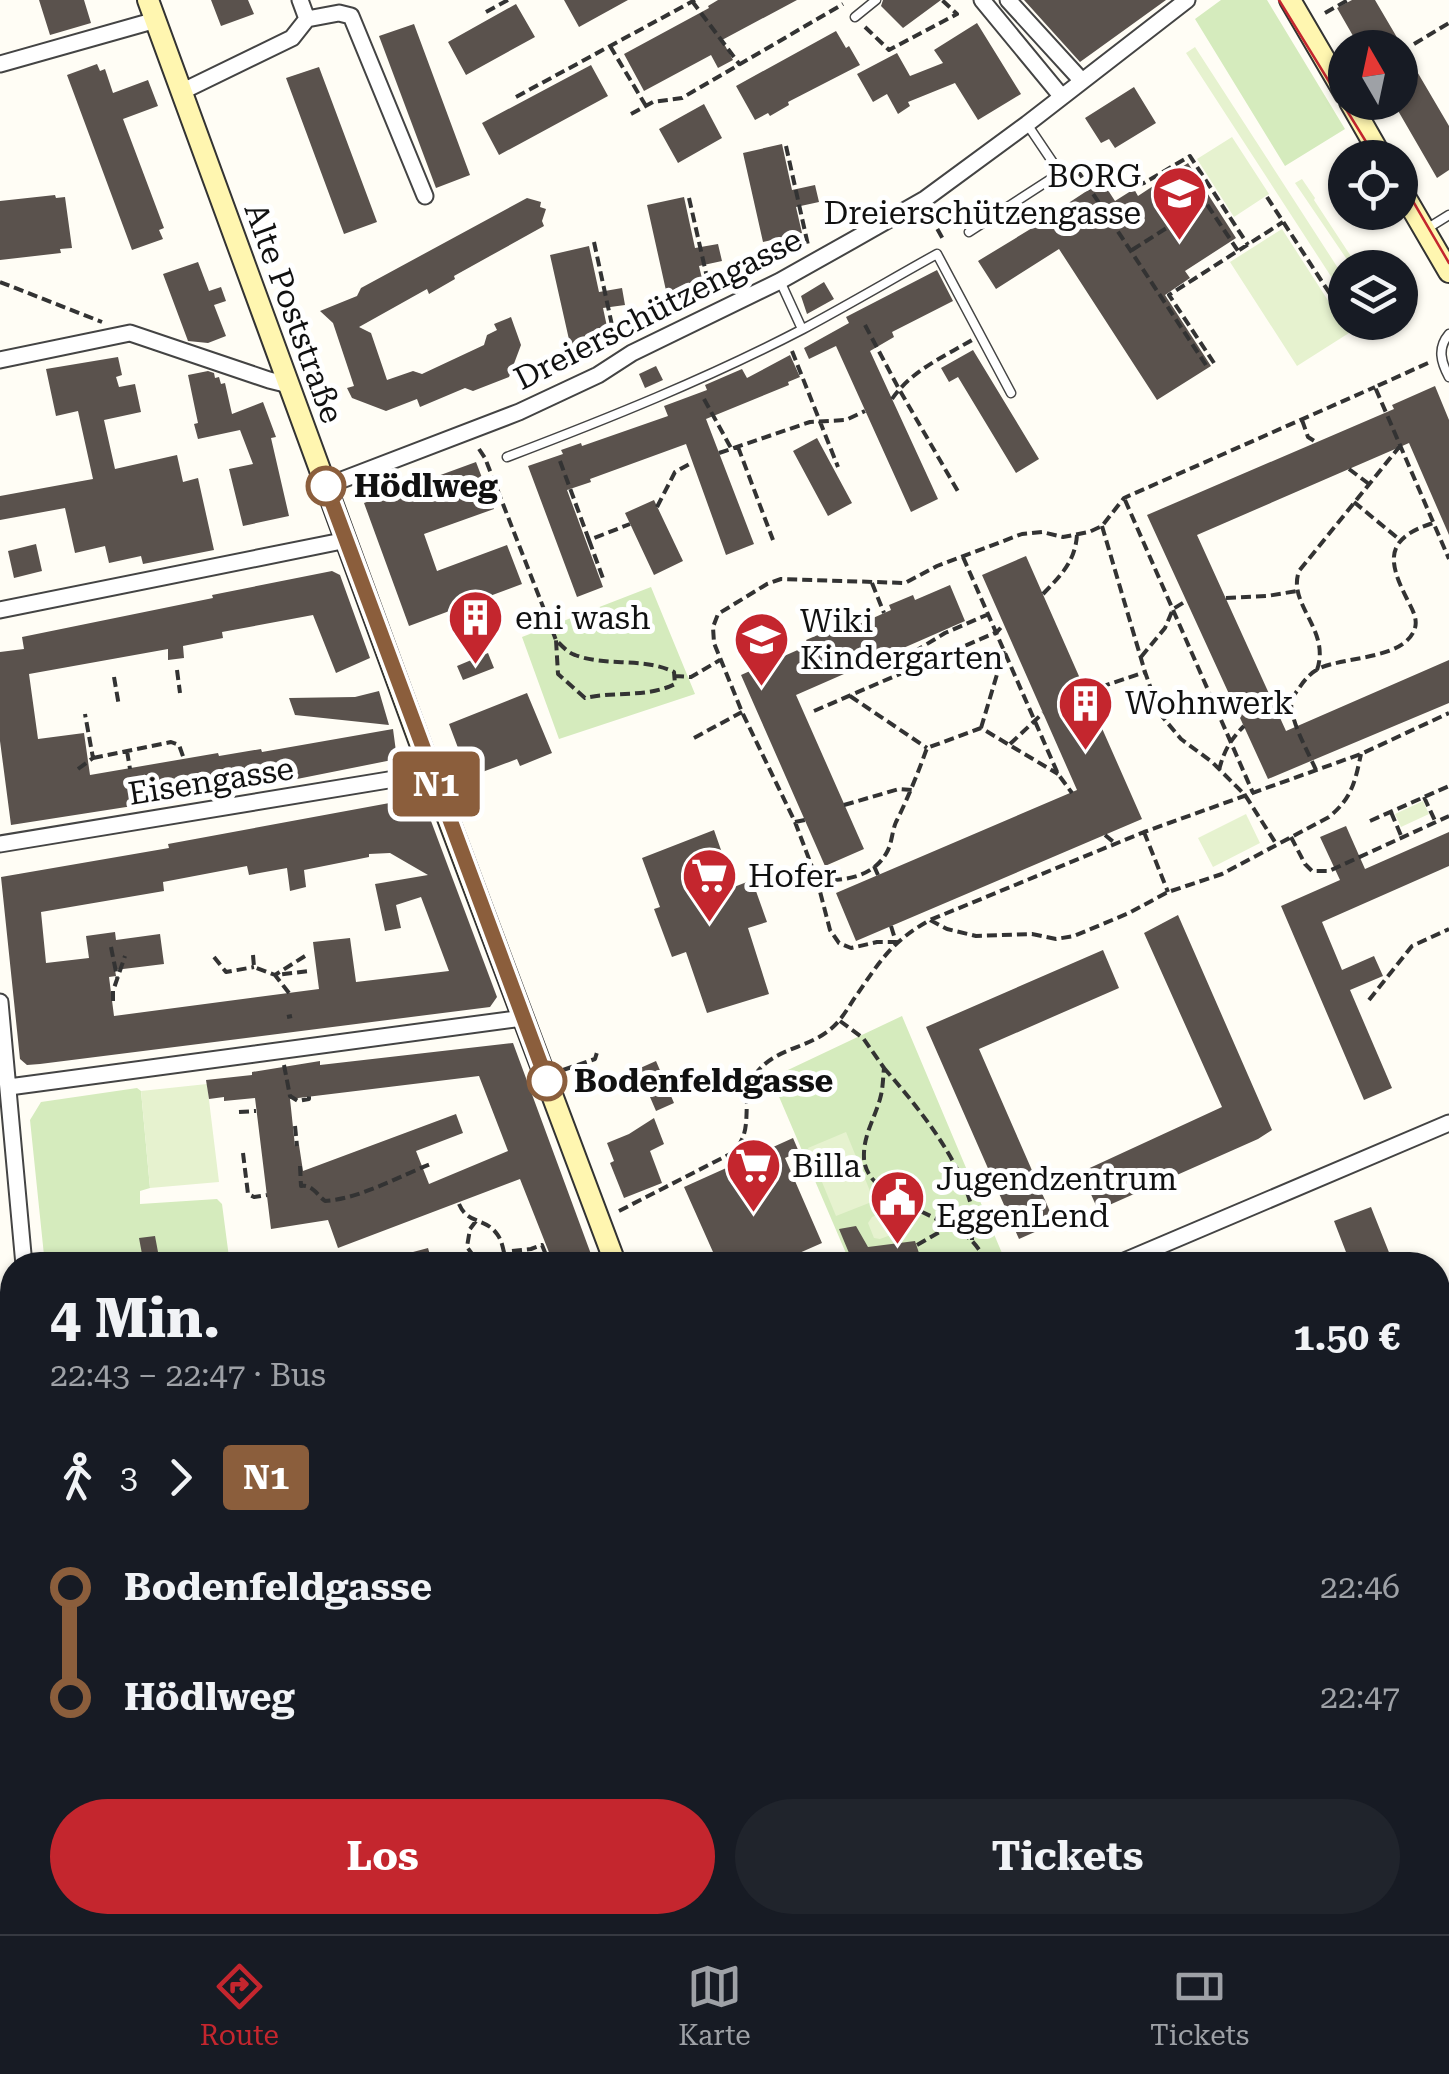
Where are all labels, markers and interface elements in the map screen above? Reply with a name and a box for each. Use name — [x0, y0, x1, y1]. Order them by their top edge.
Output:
north arrow — [1328, 30, 1418, 120]
map controls — [1328, 30, 1418, 340]
button: locate — [1328, 140, 1418, 230]
place label: BORG Dreierschützengasse — [823, 157, 1141, 232]
school or university icon: BORG Dreierschützengasse — [1150, 164, 1210, 243]
street label: Alte Poststraße — [237, 198, 351, 428]
street label: Dreierschützengasse — [508, 220, 808, 398]
button: layers — [1328, 250, 1418, 340]
marker: Hödlweg — [307, 467, 345, 505]
place label: Hödlweg — [354, 467, 498, 505]
building icon: eni wash — [446, 588, 506, 667]
place label: eni wash — [515, 599, 651, 637]
place label: Wiki Kindergarten — [800, 602, 1003, 677]
school or university icon: Wiki Kindergarten — [731, 609, 791, 688]
building icon: Wohnwerk — [1056, 673, 1116, 752]
place label: Wohnwerk — [1125, 684, 1294, 722]
street label: Eisengasse — [126, 749, 296, 813]
line badge: N1 — [391, 752, 481, 816]
text: N1 — [413, 764, 459, 805]
supermarket icon: Hofer — [679, 846, 739, 925]
place label: Hofer — [748, 857, 837, 895]
marker: Bodenfeldgasse — [528, 1062, 566, 1100]
place label: Bodenfeldgasse — [574, 1062, 833, 1100]
supermarket icon: Billa — [723, 1136, 783, 1215]
place label: Billa — [792, 1147, 861, 1185]
place label: Jugendzentrum EggenLend — [936, 1160, 1177, 1235]
public building icon: Jugendzentrum EggenLend — [867, 1167, 927, 1246]
text: 4 Min. — [50, 1286, 220, 1350]
text: 1.50 € — [1293, 1315, 1400, 1359]
text: 22:43 – 22:47 · Bus — [50, 1356, 326, 1394]
icon: walk — [50, 1450, 105, 1505]
icon: forward — [153, 1450, 208, 1505]
text: N1 — [243, 1457, 289, 1498]
text: 3 — [120, 1458, 138, 1496]
text: Bodenfeldgasse — [124, 1565, 432, 1609]
text: 22:46 — [1320, 1568, 1400, 1606]
text: Hödlweg — [124, 1675, 295, 1719]
text: 22:47 — [1320, 1678, 1400, 1716]
button: Los — [50, 1799, 715, 1914]
button: Tickets — [735, 1799, 1400, 1914]
tab: Route — [200, 1959, 279, 2052]
tab: Karte — [678, 1959, 751, 2052]
tab: Tickets — [1150, 1959, 1249, 2052]

